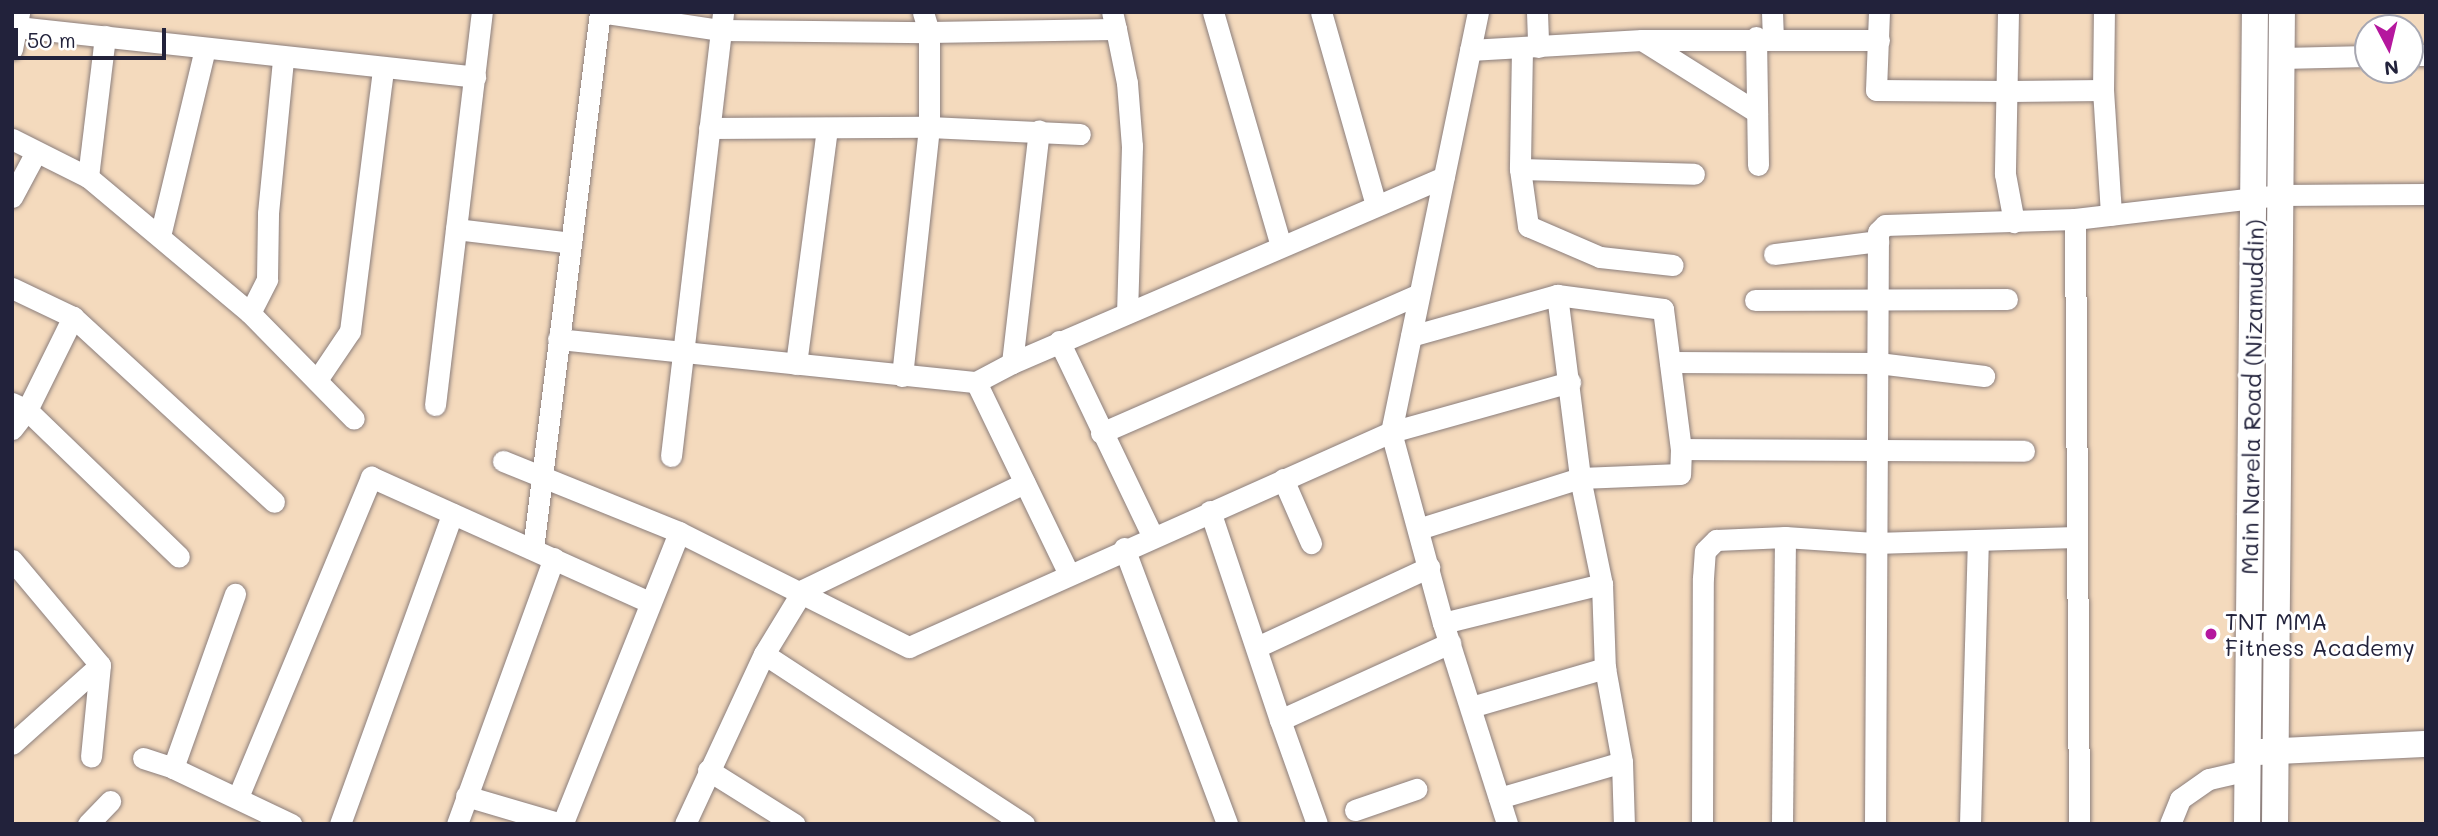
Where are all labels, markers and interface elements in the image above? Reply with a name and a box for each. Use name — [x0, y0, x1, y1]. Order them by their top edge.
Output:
scale bar — [18, 14, 170, 58]
north arrow — [2354, 14, 2424, 84]
text: 50 m — [27, 26, 76, 53]
text: N — [2383, 55, 2400, 82]
street label: Main Narela Road (Nizamuddin) — [2235, 219, 2269, 575]
place label: TNT MMA Fitness Academy — [2225, 607, 2415, 661]
marker: TNT MMA Fitness Academy — [2203, 626, 2219, 642]

